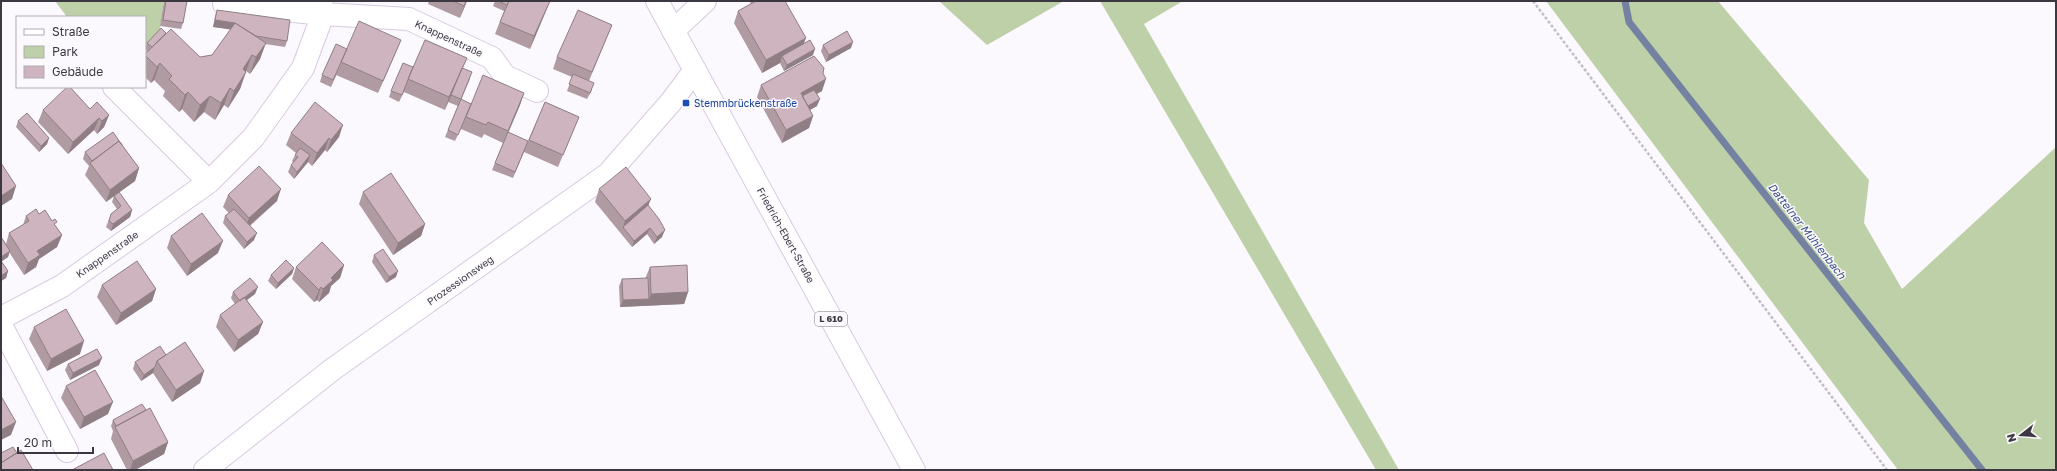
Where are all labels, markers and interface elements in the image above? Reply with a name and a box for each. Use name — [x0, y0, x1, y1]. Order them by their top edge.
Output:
legend — [16, 16, 146, 88]
street label: Knappenstraße — [413, 17, 485, 59]
text: Straße — [52, 24, 90, 39]
text: Park — [52, 44, 78, 59]
text: Gebäude — [52, 64, 103, 79]
place label: Stemmbrückenstraße — [694, 97, 797, 109]
marker: Stemmbrückenstraße — [681, 98, 691, 108]
water label: Dattelner Mühlenbach — [1766, 180, 1850, 282]
street label: Friedrich-Ebert-Straße — [755, 185, 817, 285]
street label: Knappenstraße — [74, 228, 141, 280]
street label: Prozessionsweg — [425, 253, 495, 307]
road number: L 610 — [815, 312, 847, 326]
north arrow — [2001, 415, 2041, 455]
scale bar — [18, 429, 93, 455]
text: N — [2004, 432, 2018, 444]
text: 20 m — [24, 435, 52, 450]

